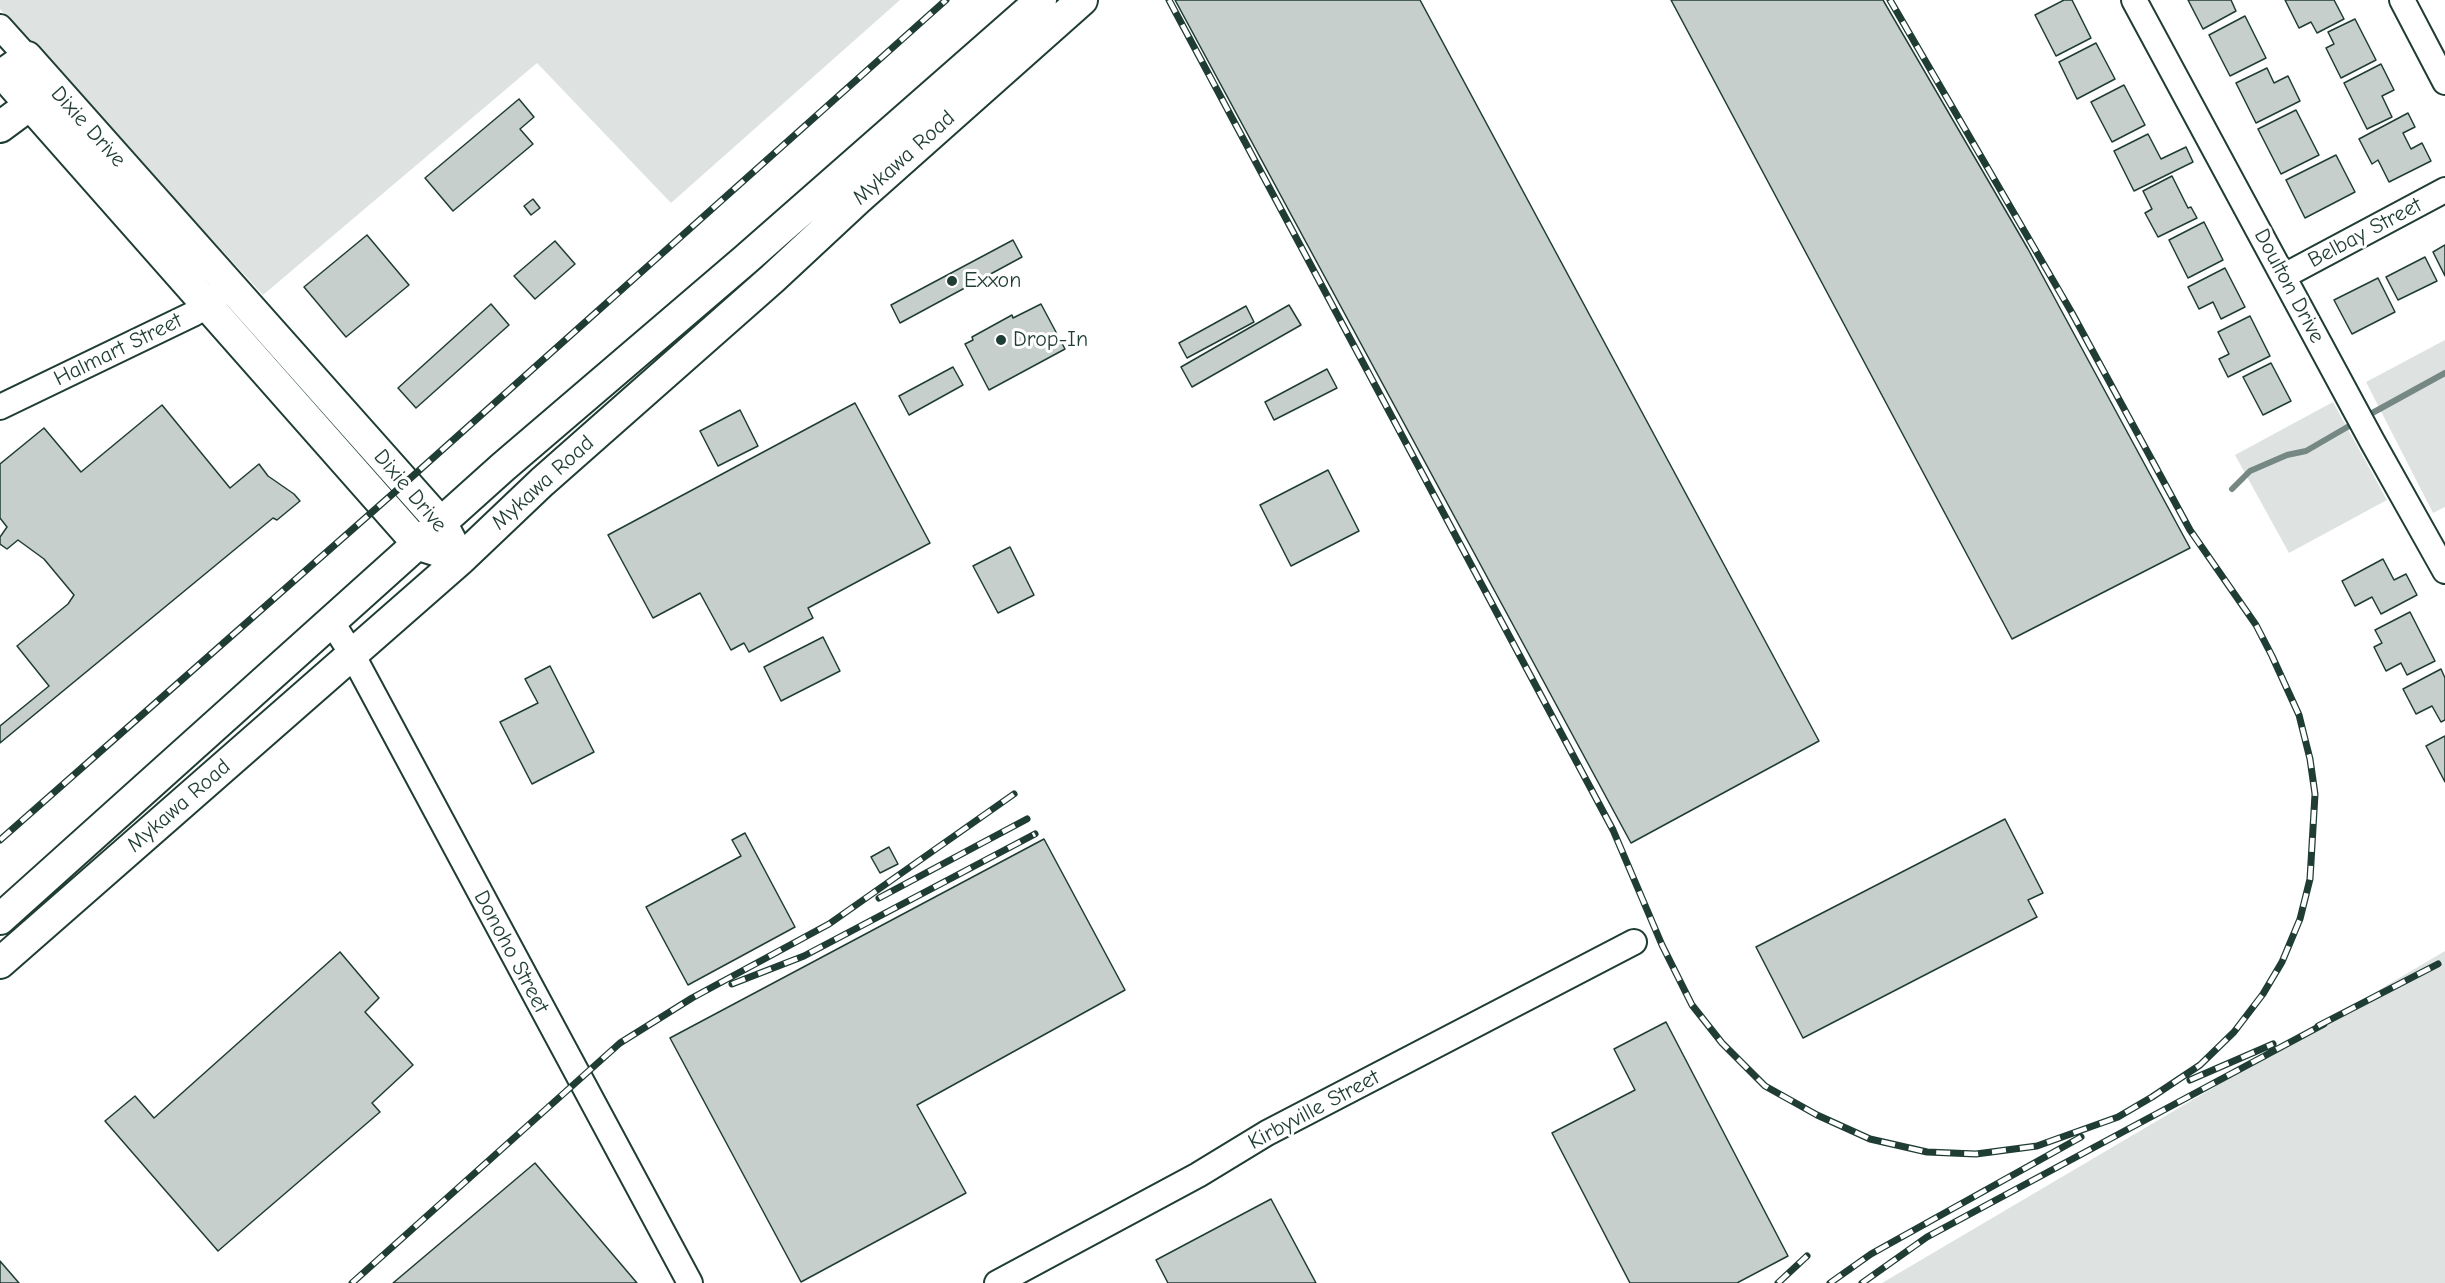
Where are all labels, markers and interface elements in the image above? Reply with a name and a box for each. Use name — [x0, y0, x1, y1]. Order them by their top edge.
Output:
street label: Dixie Drive — [45, 81, 131, 173]
street label: Mykawa Road — [847, 105, 961, 211]
street label: Belbay Street — [2304, 192, 2426, 274]
street label: Doulton Drive — [2248, 224, 2330, 348]
place label: Exxon — [964, 268, 1021, 294]
marker: Exxon — [945, 274, 959, 288]
street label: Halmart Street — [50, 308, 186, 392]
place label: Drop-In — [1013, 327, 1088, 353]
marker: Drop-In — [994, 333, 1008, 347]
street label: Mykawa Road — [486, 430, 600, 536]
street label: Dixie Drive — [368, 444, 452, 538]
street label: Mykawa Road — [122, 754, 236, 858]
street label: Donoho Street — [468, 886, 554, 1018]
street label: Kirbyville Street — [1244, 1064, 1384, 1156]

